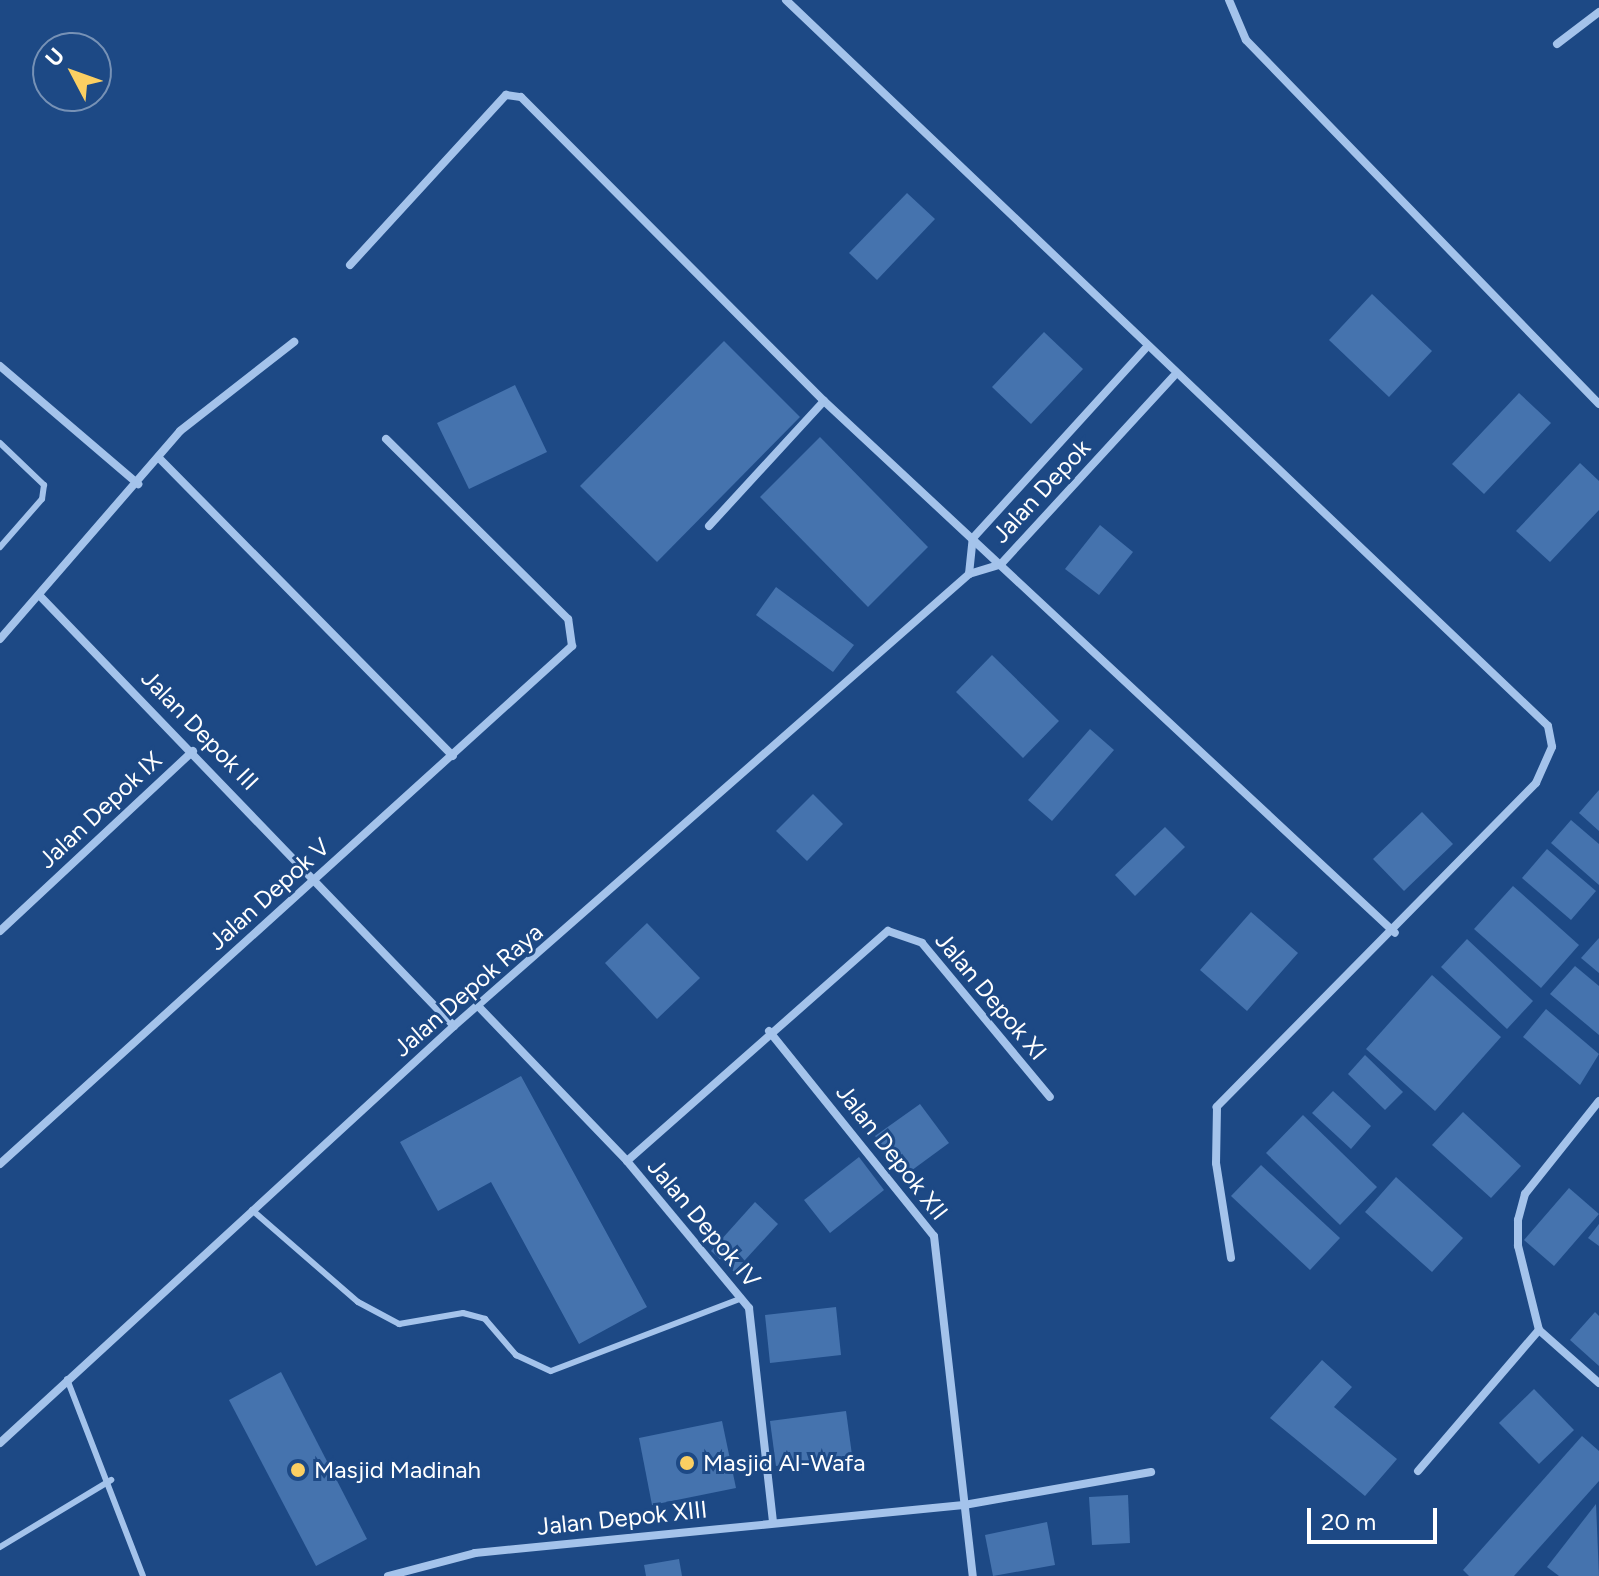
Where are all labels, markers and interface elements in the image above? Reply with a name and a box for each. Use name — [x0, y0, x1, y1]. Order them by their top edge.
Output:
north arrow — [32, 32, 112, 112]
text: U — [40, 43, 70, 72]
street label: Jalan Depok — [986, 433, 1096, 549]
street label: Jalan Depok III — [135, 664, 265, 796]
street label: Jalan Depok IX — [32, 746, 168, 874]
street label: Jalan Depok V — [202, 832, 336, 956]
street label: Jalan Depok Raya — [387, 917, 549, 1063]
street label: Jalan Depok XI — [929, 926, 1053, 1066]
street label: Jalan Depok XII — [830, 1078, 954, 1226]
street label: Jalan Depok IV — [642, 1153, 766, 1293]
place label: Masjid Al-Wafa — [703, 1449, 866, 1477]
marker: Masjid Al-Wafa — [678, 1454, 696, 1472]
place label: Masjid Madinah — [314, 1456, 481, 1484]
marker: Masjid Madinah — [289, 1461, 307, 1479]
scale bar — [1311, 1492, 1441, 1542]
street label: Jalan Depok XIII — [535, 1495, 709, 1541]
text: 20 m — [1321, 1507, 1376, 1536]

